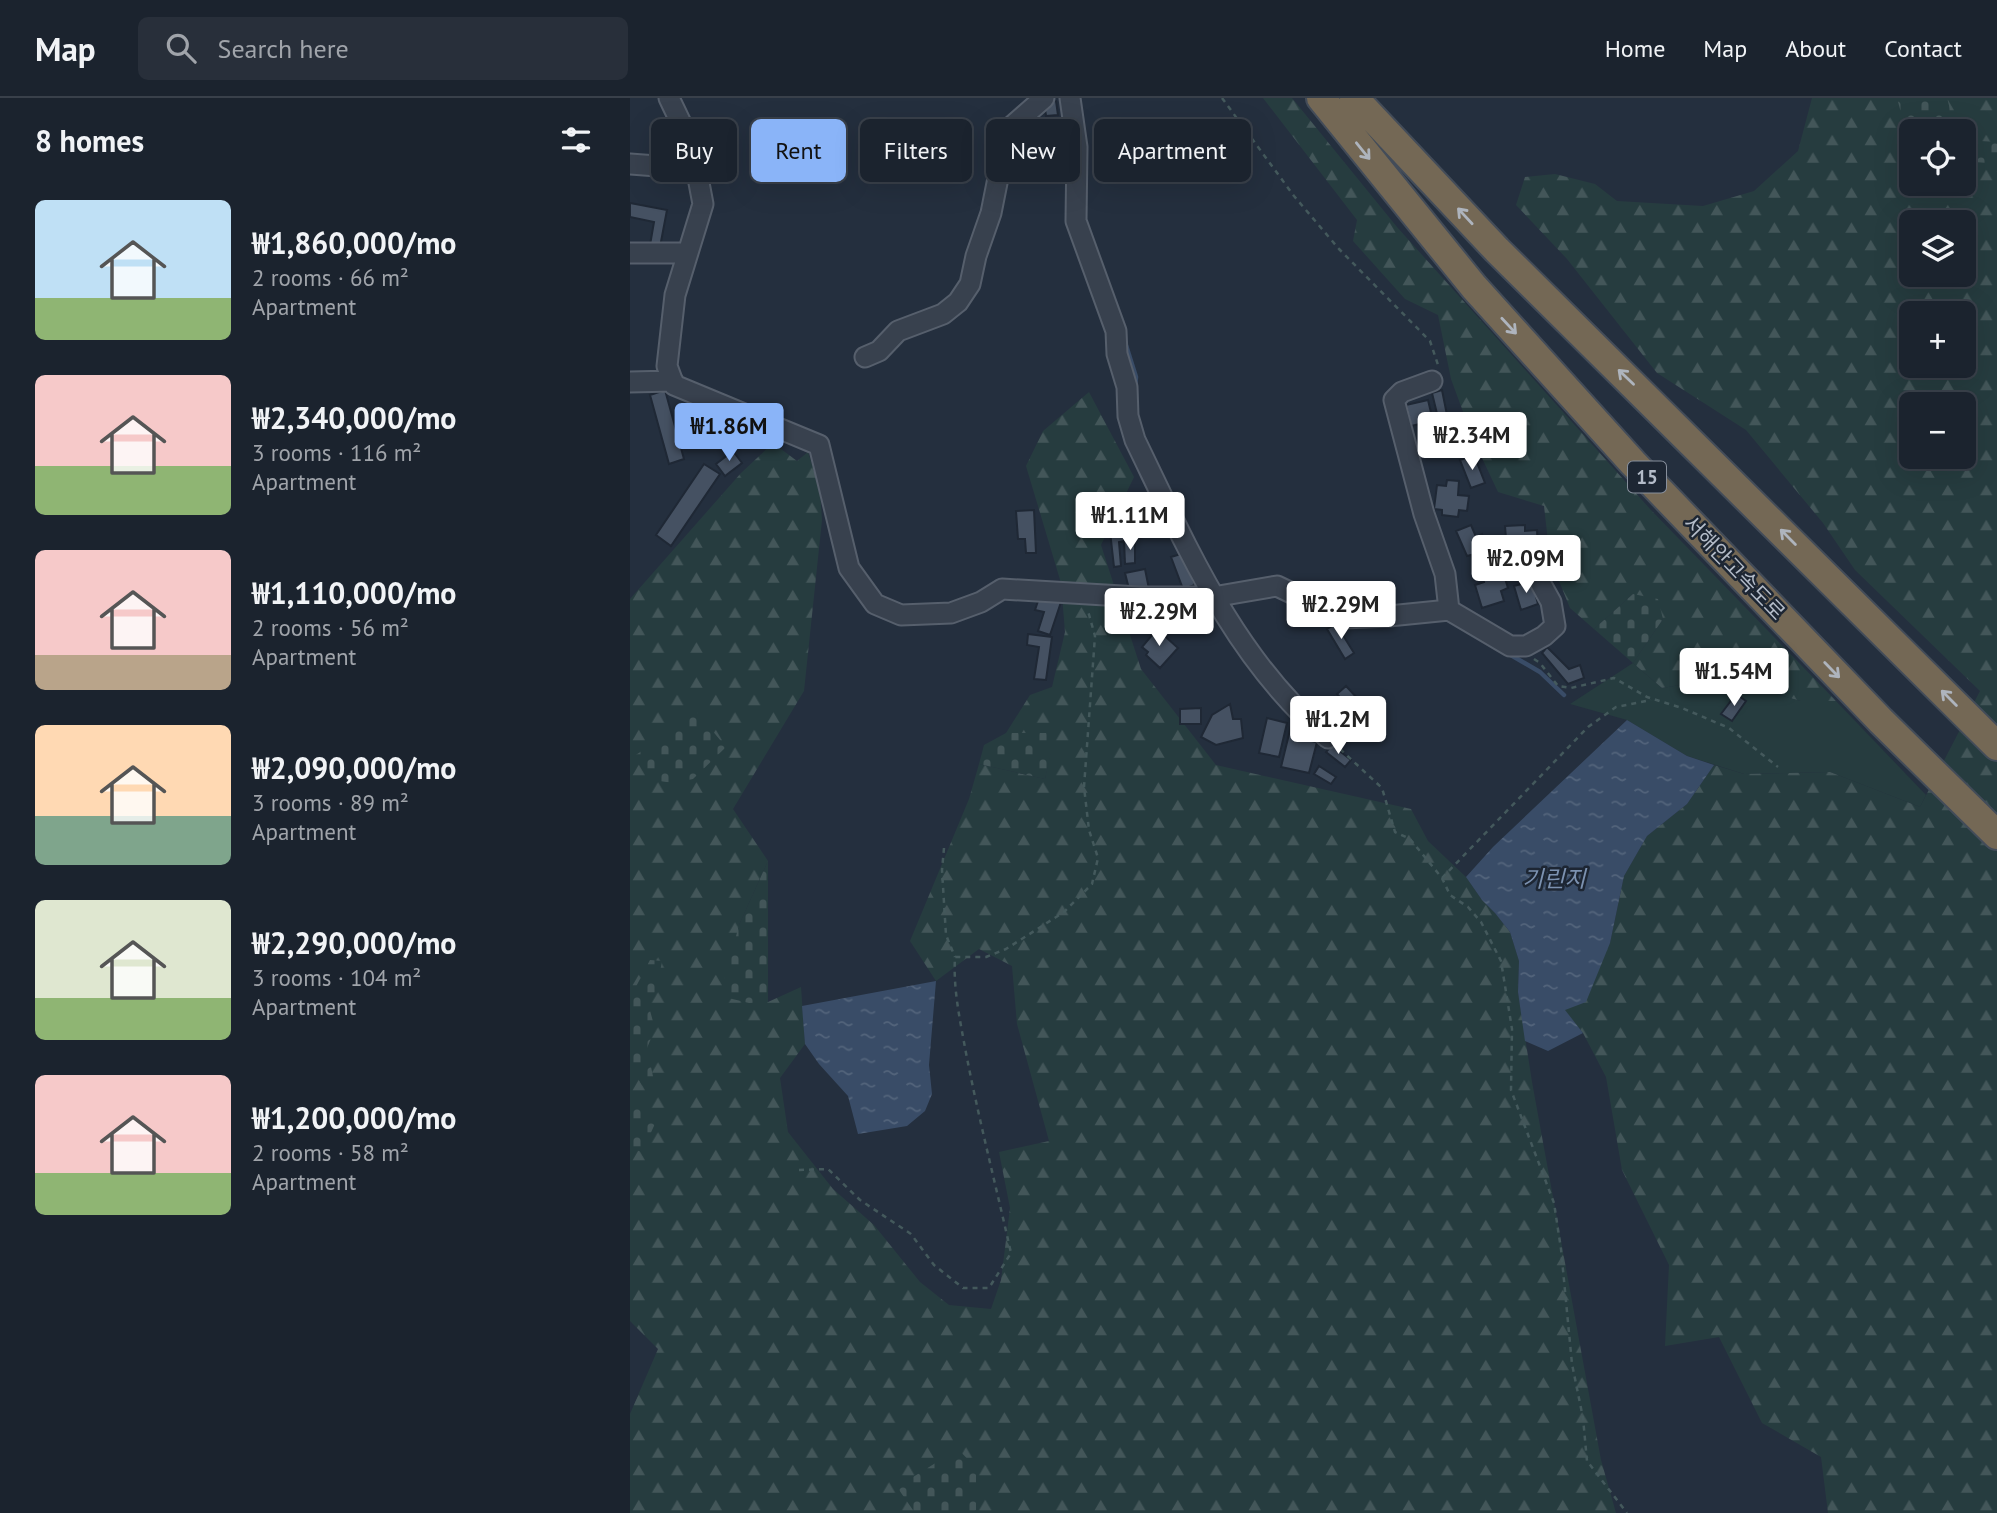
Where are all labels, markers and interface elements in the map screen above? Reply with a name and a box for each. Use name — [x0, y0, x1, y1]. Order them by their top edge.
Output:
search box — [138, 17, 628, 80]
text: Map — [35, 27, 96, 70]
icon: search — [162, 29, 200, 67]
text: Search here — [218, 32, 349, 65]
text: Home — [1605, 33, 1665, 64]
text: Map — [1703, 33, 1747, 64]
text: About — [1785, 33, 1846, 64]
text: Contact — [1884, 33, 1962, 64]
chip: Buy — [651, 119, 737, 182]
chip: Rent — [751, 119, 846, 182]
chip: Filters — [860, 119, 972, 182]
chip: New — [986, 119, 1080, 182]
chip: Apartment — [1094, 119, 1251, 182]
map controls — [1899, 119, 1976, 469]
button: locate — [1899, 119, 1976, 196]
text: 8 homes — [35, 121, 144, 160]
icon: filters — [557, 121, 595, 159]
one-way arrow — [1356, 142, 1371, 160]
one-way arrow — [1457, 208, 1474, 225]
button: layers — [1899, 210, 1976, 287]
text: ₩1,860,000/mo — [252, 223, 456, 262]
icon: home — [91, 228, 175, 312]
text: 2 rooms · 66 m² — [252, 263, 409, 292]
text: Apartment — [252, 292, 356, 321]
button: + — [1899, 301, 1976, 378]
one-way arrow — [1501, 317, 1518, 334]
one-way arrow — [1618, 369, 1635, 386]
button: − — [1899, 392, 1976, 469]
text: ₩2,340,000/mo — [252, 398, 456, 437]
icon: home — [91, 403, 175, 487]
pin: ₩1.86M — [672, 404, 786, 463]
text: ₩1.86M — [691, 411, 767, 440]
pin: ₩2.34M — [1415, 412, 1529, 472]
text: ₩2.34M — [1434, 420, 1510, 449]
text: 3 rooms · 116 m² — [252, 438, 421, 467]
road number: 15 — [1628, 462, 1666, 492]
text: Apartment — [252, 467, 356, 496]
pin: ₩1.11M — [1073, 492, 1187, 552]
text: ₩1.11M — [1092, 500, 1168, 529]
street label: 서해안고속도로 — [1678, 510, 1791, 626]
one-way arrow — [1779, 529, 1796, 546]
pin: ₩2.09M — [1469, 536, 1583, 595]
text: ₩2.09M — [1488, 543, 1564, 572]
text: ₩1,110,000/mo — [252, 573, 456, 612]
icon: home — [91, 578, 175, 662]
pin: ₩2.29M — [1284, 582, 1398, 641]
pin: ₩2.29M — [1102, 588, 1216, 648]
text: ₩2.29M — [1303, 589, 1379, 618]
text: ₩2.29M — [1121, 596, 1197, 625]
text: 2 rooms · 56 m² — [252, 613, 409, 642]
text: Apartment — [252, 642, 356, 671]
pin: ₩1.54M — [1677, 648, 1791, 708]
text: ₩1.54M — [1696, 656, 1772, 685]
one-way arrow — [1824, 662, 1841, 679]
one-way arrow — [1940, 689, 1957, 706]
pin: ₩1.2M — [1289, 696, 1387, 756]
text: ₩1.2M — [1306, 704, 1370, 733]
text: ₩2,090,000/mo — [252, 748, 456, 787]
icon: home — [91, 753, 175, 837]
text: 3 rooms · 89 m² — [252, 788, 409, 817]
text: Apartment — [252, 817, 356, 846]
water label: 기린지 — [1522, 864, 1588, 893]
text: ₩2,290,000/mo — [252, 923, 456, 962]
icon: home — [91, 928, 175, 1012]
text: 3 rooms · 104 m² — [252, 963, 421, 992]
text: Apartment — [252, 992, 356, 1021]
text: ₩1,200,000/mo — [252, 1098, 456, 1137]
icon: home — [91, 1103, 175, 1187]
text: 2 rooms · 58 m² — [252, 1138, 409, 1167]
text: Apartment — [252, 1167, 356, 1196]

